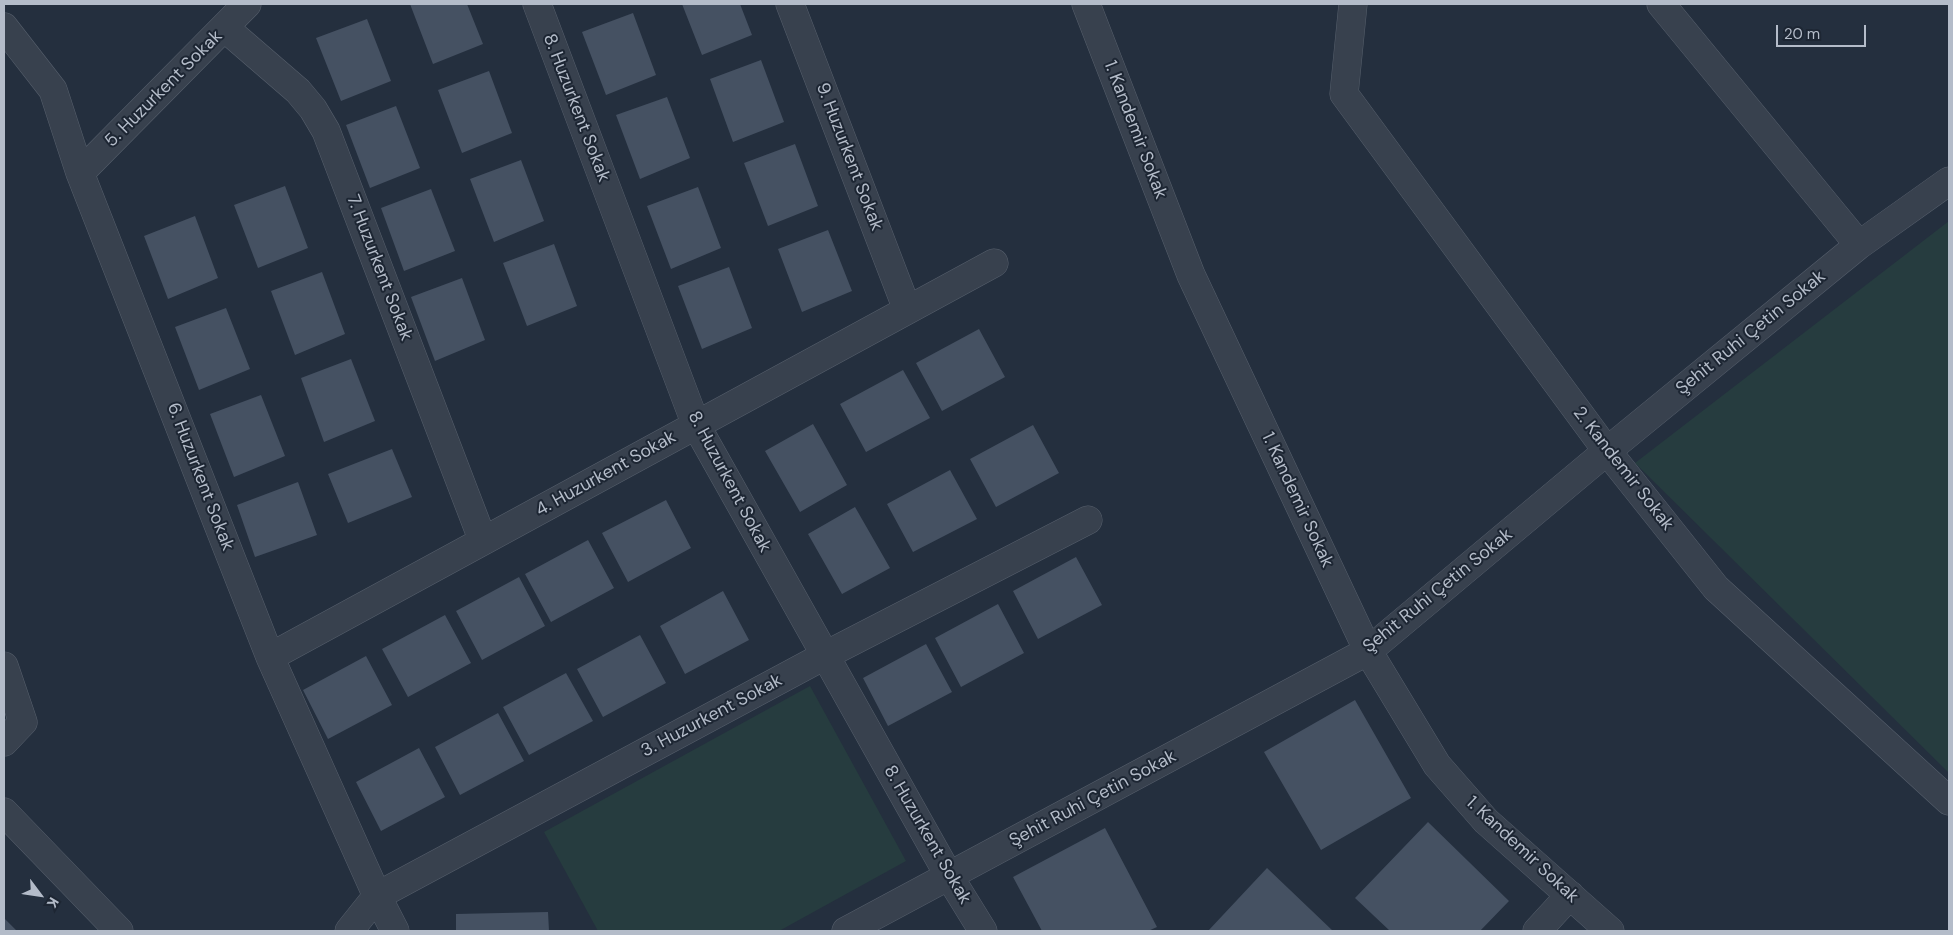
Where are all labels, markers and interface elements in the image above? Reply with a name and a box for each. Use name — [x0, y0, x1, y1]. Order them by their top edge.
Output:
scale bar — [1778, 15, 1868, 47]
text: 20 m — [1784, 24, 1820, 44]
street label: 5. Huzurkent Sokak — [101, 26, 227, 152]
street label: 8. Huzurkent Sokak — [538, 31, 614, 185]
street label: 1. Kandemir Sokak — [1099, 58, 1171, 202]
street label: 9. Huzurkent Sokak — [811, 80, 887, 234]
street label: 7. Huzurkent Sokak — [341, 192, 417, 344]
street label: Şehit Ruhi Çetin Sokak — [1672, 266, 1830, 400]
street label: 6. Huzurkent Sokak — [162, 400, 238, 554]
street label: 2. Kandemir Sokak — [1568, 403, 1678, 535]
street label: 8. Huzurkent Sokak — [683, 408, 775, 556]
street label: 4. Huzurkent Sokak — [532, 427, 680, 521]
street label: 1. Kandemir Sokak — [1256, 429, 1338, 571]
street label: Şehit Ruhi Çetin Sokak — [1359, 524, 1517, 658]
street label: 3. Huzurkent Sokak — [638, 670, 786, 762]
street label: Şehit Ruhi Çetin Sokak — [1006, 746, 1180, 852]
street label: 8. Huzurkent Sokak — [878, 762, 976, 908]
street label: 1. Kandemir Sokak — [1461, 792, 1583, 908]
north arrow — [15, 870, 65, 920]
text: K — [43, 894, 63, 911]

